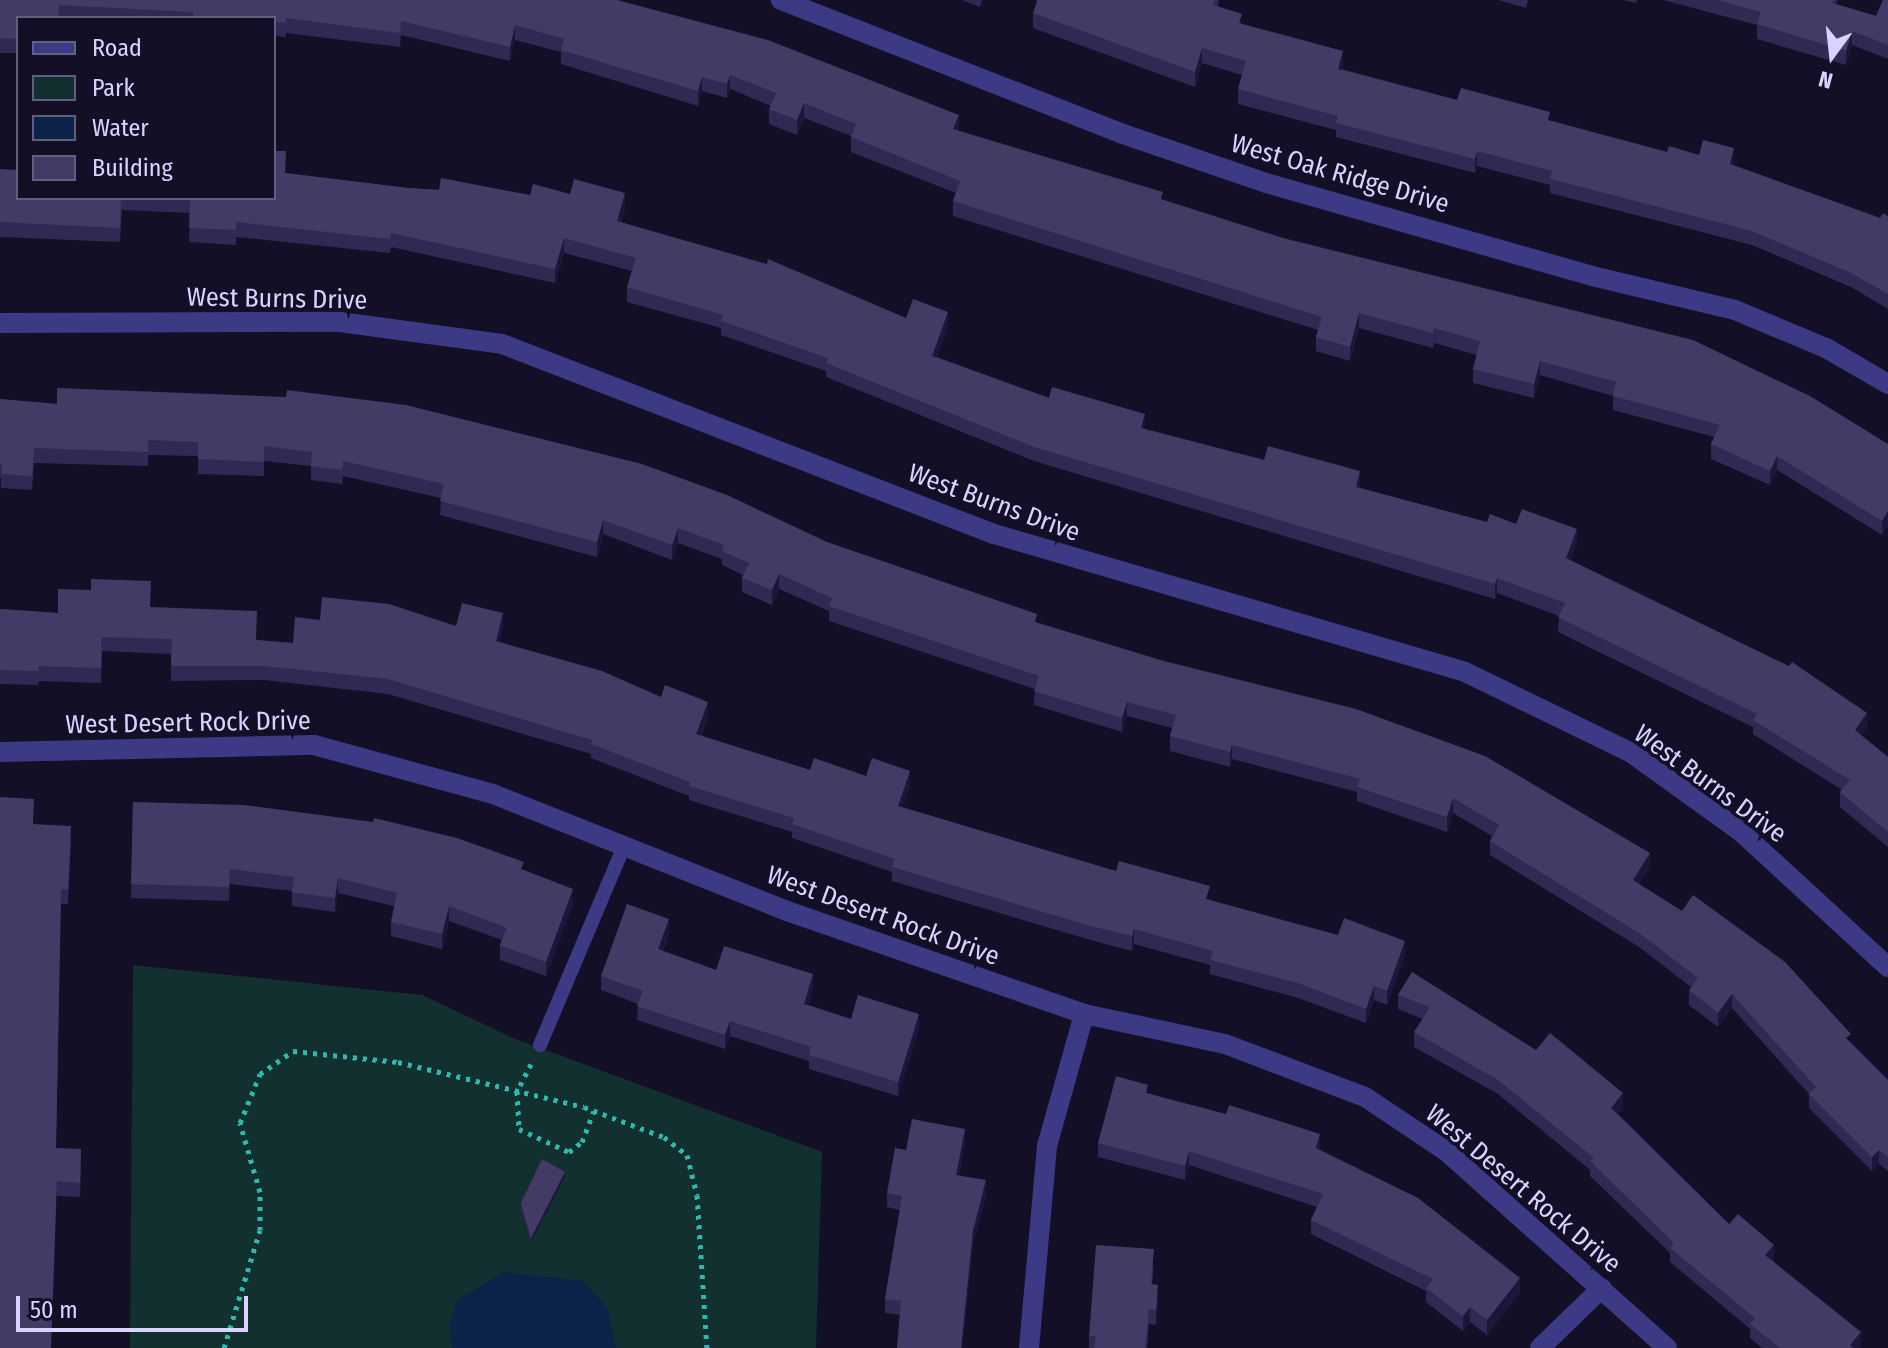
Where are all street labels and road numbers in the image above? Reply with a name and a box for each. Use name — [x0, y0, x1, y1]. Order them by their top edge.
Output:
street label: West Oak Ridge Drive — [1227, 128, 1453, 220]
street label: West Burns Drive — [186, 282, 368, 316]
street label: West Burns Drive — [904, 457, 1084, 549]
street label: West Desert Rock Drive — [65, 705, 311, 741]
street label: West Burns Drive — [1628, 718, 1792, 850]
street label: West Desert Rock Drive — [762, 859, 1004, 973]
street label: West Desert Rock Drive — [1419, 1098, 1627, 1280]

